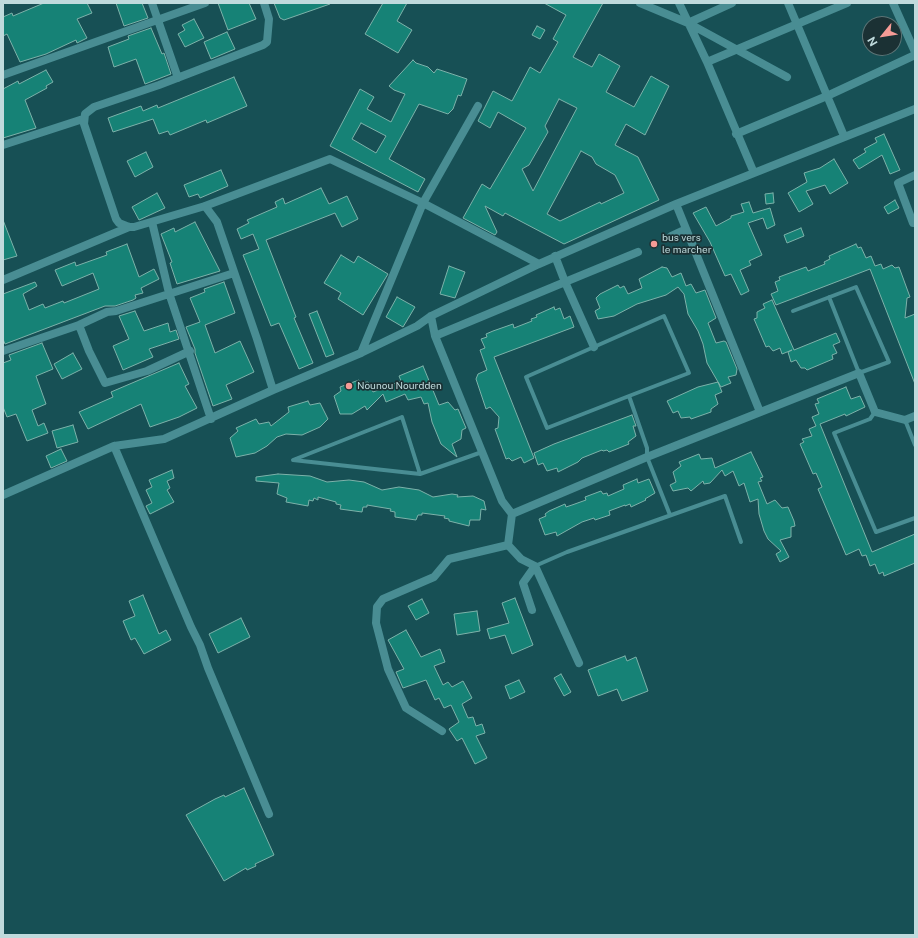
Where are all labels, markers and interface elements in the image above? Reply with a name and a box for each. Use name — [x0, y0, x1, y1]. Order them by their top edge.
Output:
north arrow — [862, 16, 902, 56]
text: N — [865, 35, 880, 48]
place label: bus vers le marcher — [662, 232, 712, 256]
marker: bus vers le marcher — [649, 239, 659, 249]
place label: Nounou Nourdden — [357, 380, 442, 392]
marker: Nounou Nourdden — [344, 381, 354, 391]

